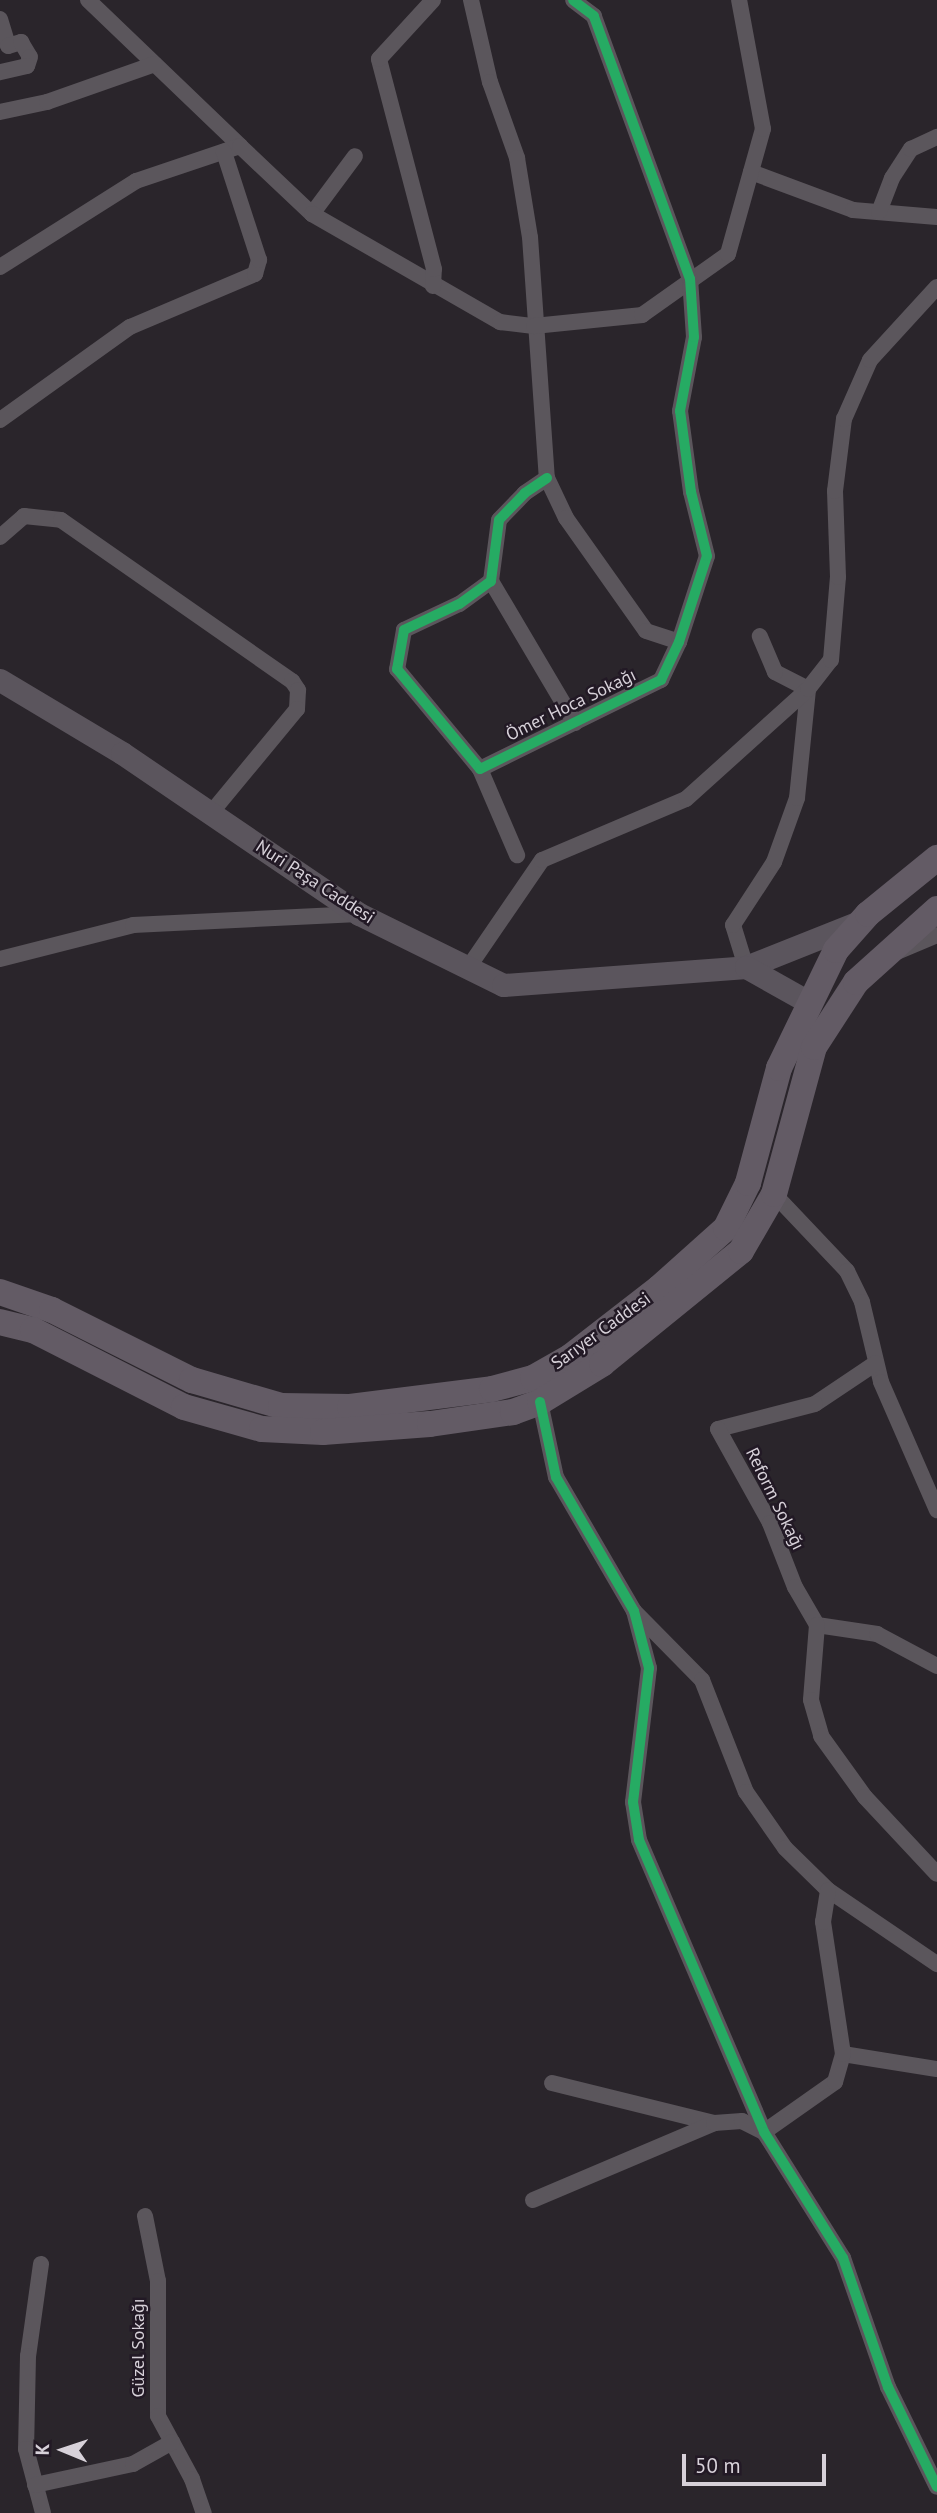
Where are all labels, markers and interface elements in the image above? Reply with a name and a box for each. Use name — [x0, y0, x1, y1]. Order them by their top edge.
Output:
street label: Ömer Hoca Sokağı — [503, 664, 639, 746]
street label: Nuri Paşa Caddesi — [252, 836, 378, 928]
street label: Sarıyer Caddesi — [547, 1288, 655, 1374]
street label: Reform Sokağı — [741, 1444, 809, 1554]
street label: Güzel Sokağı — [127, 2299, 149, 2397]
north arrow — [28, 2415, 98, 2485]
scale bar — [685, 2440, 828, 2484]
text: K — [30, 2443, 54, 2456]
text: 50 m — [695, 2452, 741, 2479]

